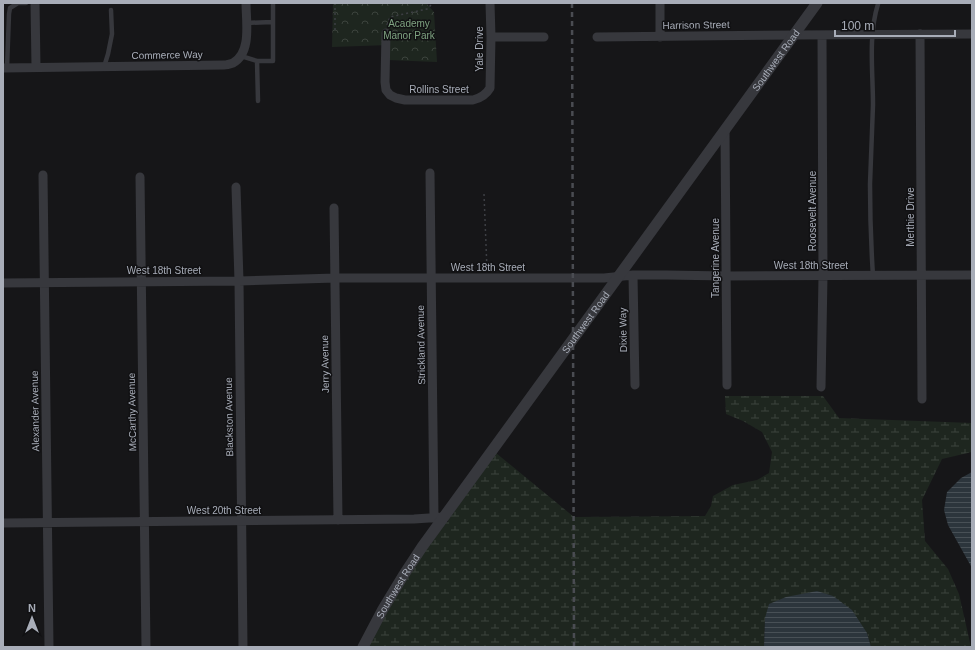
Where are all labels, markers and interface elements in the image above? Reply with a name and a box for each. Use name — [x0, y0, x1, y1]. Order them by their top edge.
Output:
scale bar — [835, 12, 955, 38]
park label: Academy Manor Park — [383, 18, 436, 41]
street label: Harrison Street — [662, 19, 730, 31]
text: 100 m — [841, 19, 874, 33]
street label: Yale Drive — [474, 26, 485, 72]
street label: Southwest Road — [750, 27, 802, 93]
street label: Commerce Way — [131, 49, 203, 61]
street label: Rollins Street — [409, 84, 469, 95]
street label: Roosevelt Avenue — [807, 170, 818, 251]
street label: Merthie Drive — [905, 187, 916, 247]
street label: Tangerine Avenue — [710, 218, 721, 298]
street label: West 18th Street — [774, 260, 848, 271]
street label: West 18th Street — [451, 262, 525, 273]
street label: West 18th Street — [127, 265, 201, 276]
street label: Southwest Road — [559, 289, 611, 355]
street label: Strickland Avenue — [415, 305, 427, 385]
street label: Dixie Way — [617, 308, 629, 352]
street label: Jerry Avenue — [319, 334, 331, 393]
street label: Alexander Avenue — [29, 370, 41, 452]
street label: McCarthy Avenue — [126, 372, 138, 451]
street label: Blackston Avenue — [223, 377, 235, 457]
street label: West 20th Street — [187, 505, 261, 516]
street label: Southwest Road — [374, 552, 421, 620]
north arrow — [12, 598, 52, 638]
text: N — [28, 602, 36, 614]

